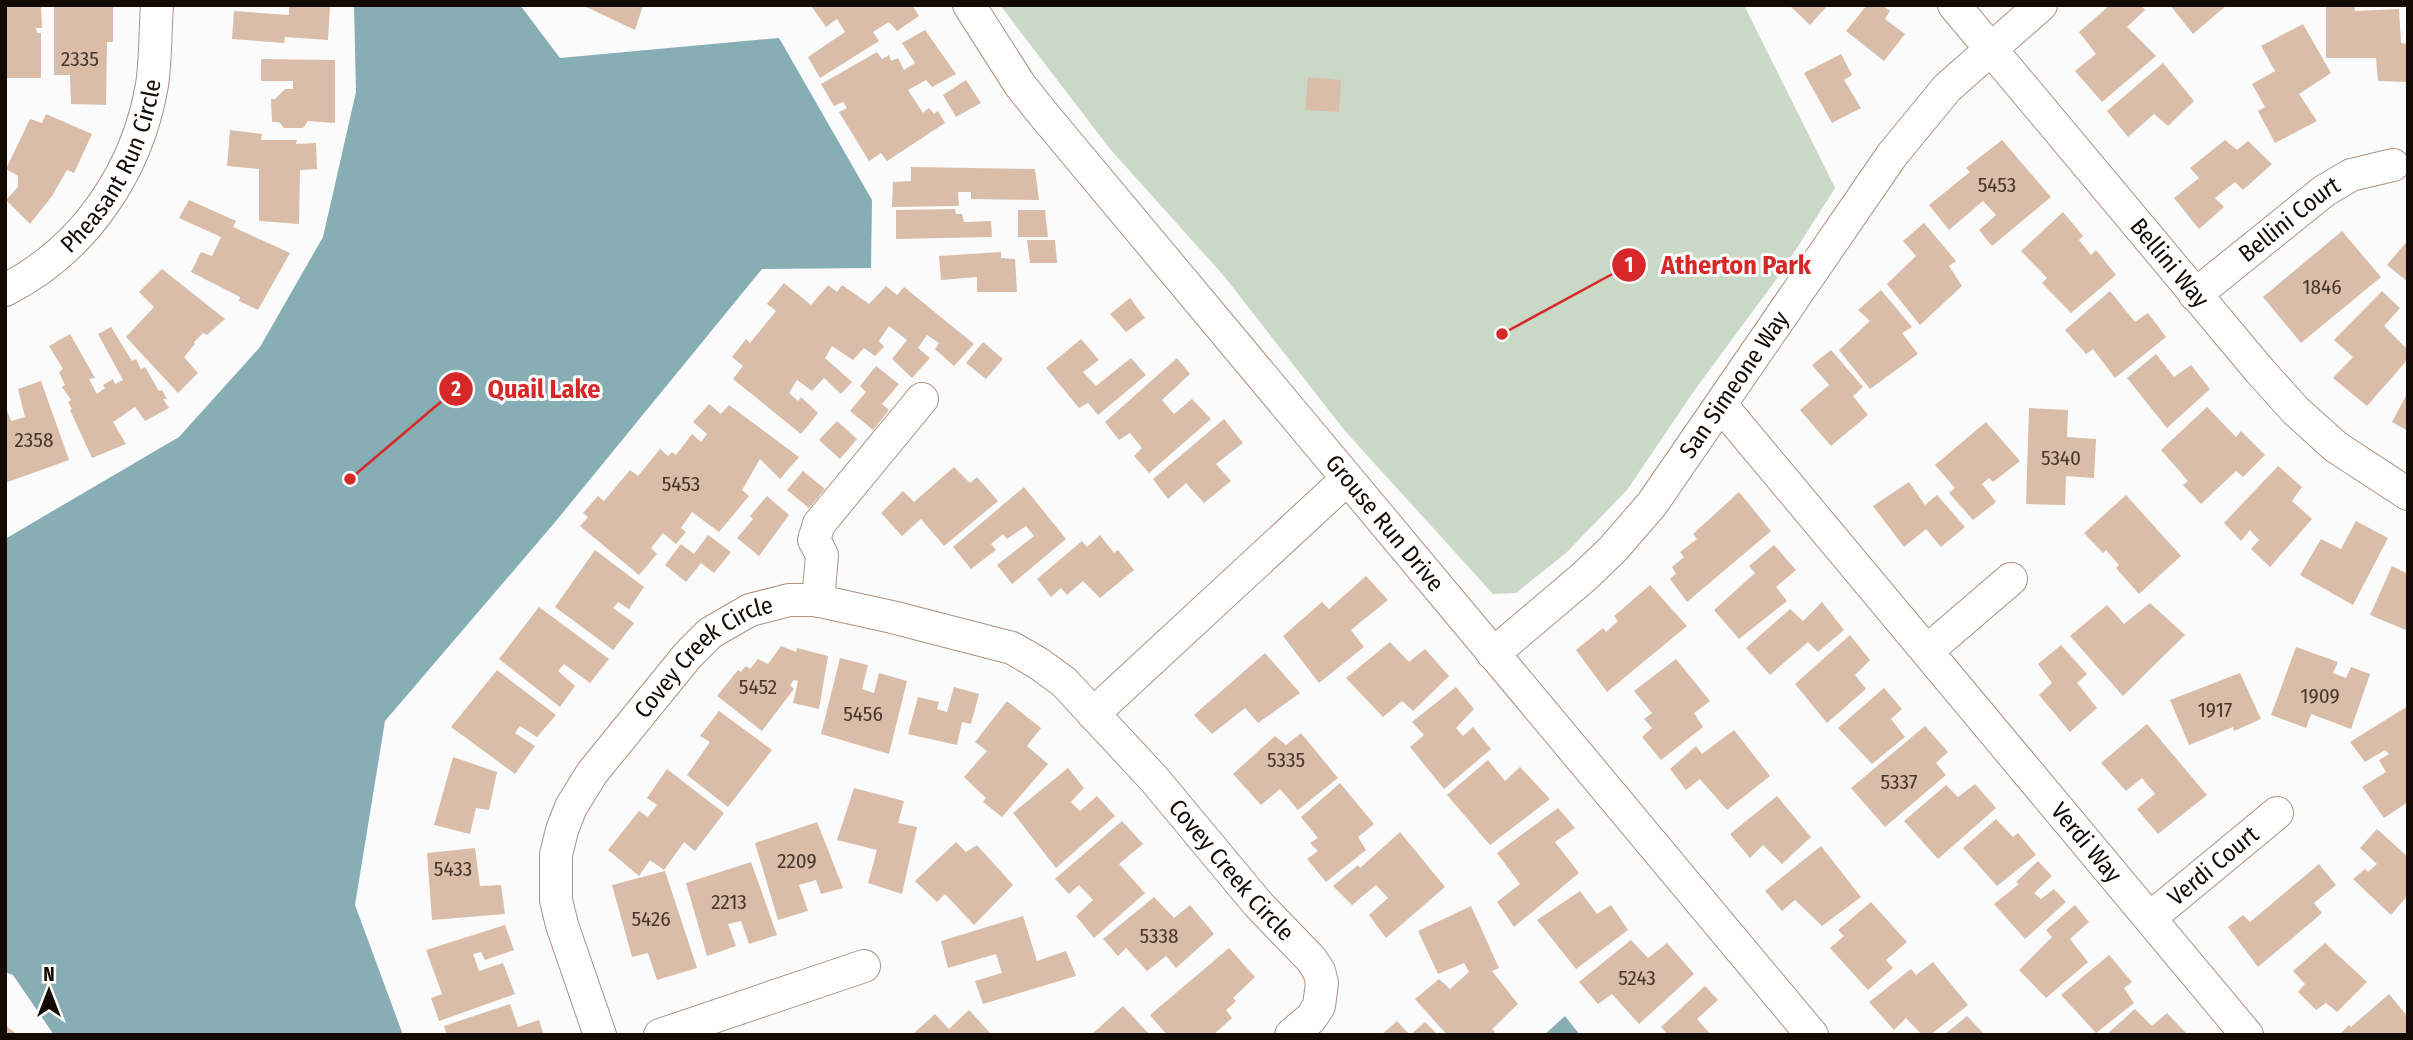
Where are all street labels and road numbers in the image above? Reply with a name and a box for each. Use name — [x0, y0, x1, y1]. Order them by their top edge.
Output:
street label: Pheasant Run Circle — [55, 77, 167, 259]
street label: Bellini Court — [2233, 171, 2345, 268]
street label: Bellini Way — [2124, 213, 2215, 313]
street label: San Simeone Way — [1674, 305, 1795, 464]
street label: Grouse Run Drive — [1320, 449, 1450, 597]
street label: Covey Creek Circle — [628, 591, 776, 724]
street label: Covey Creek Circle — [1163, 794, 1300, 947]
street label: Verdi Way — [2045, 797, 2128, 888]
street label: Verdi Court — [2162, 820, 2264, 911]

